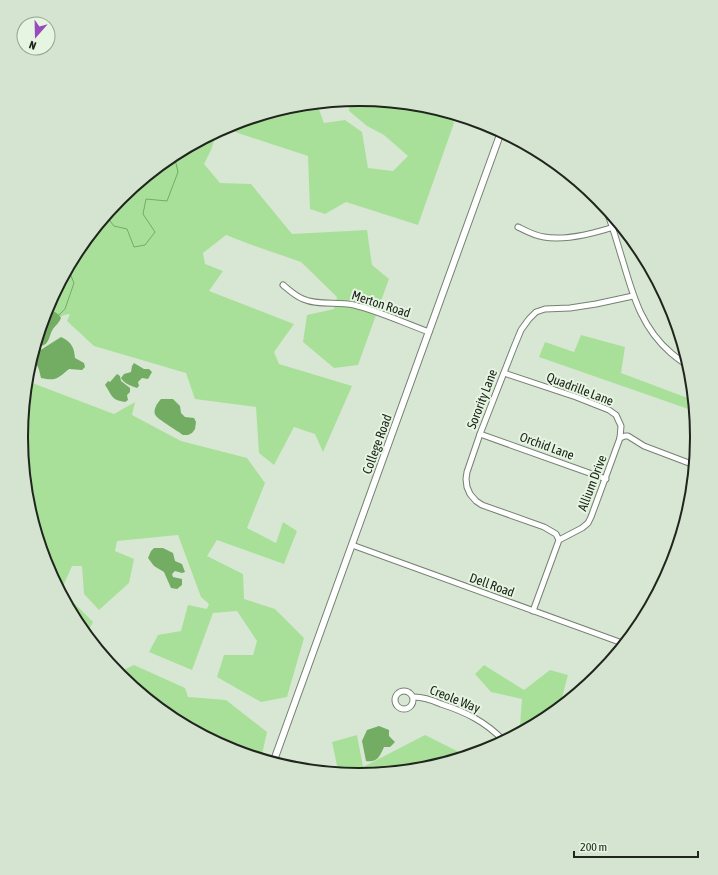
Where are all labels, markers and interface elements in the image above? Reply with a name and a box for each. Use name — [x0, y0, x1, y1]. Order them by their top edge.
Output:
north arrow — [16, 16, 56, 56]
text: N — [27, 39, 38, 52]
street label: Merton Road — [350, 287, 412, 321]
street label: Sorority Lane — [464, 367, 500, 431]
street label: Quadrille Lane — [544, 369, 616, 409]
street label: College Road — [359, 412, 395, 476]
street label: Orchid Lane — [518, 429, 576, 463]
street label: Allium Drive — [574, 453, 610, 513]
street label: Dell Road — [468, 570, 516, 600]
street label: Creole Way — [428, 682, 483, 716]
scale bar — [574, 833, 698, 859]
text: 200 m — [580, 840, 607, 854]

